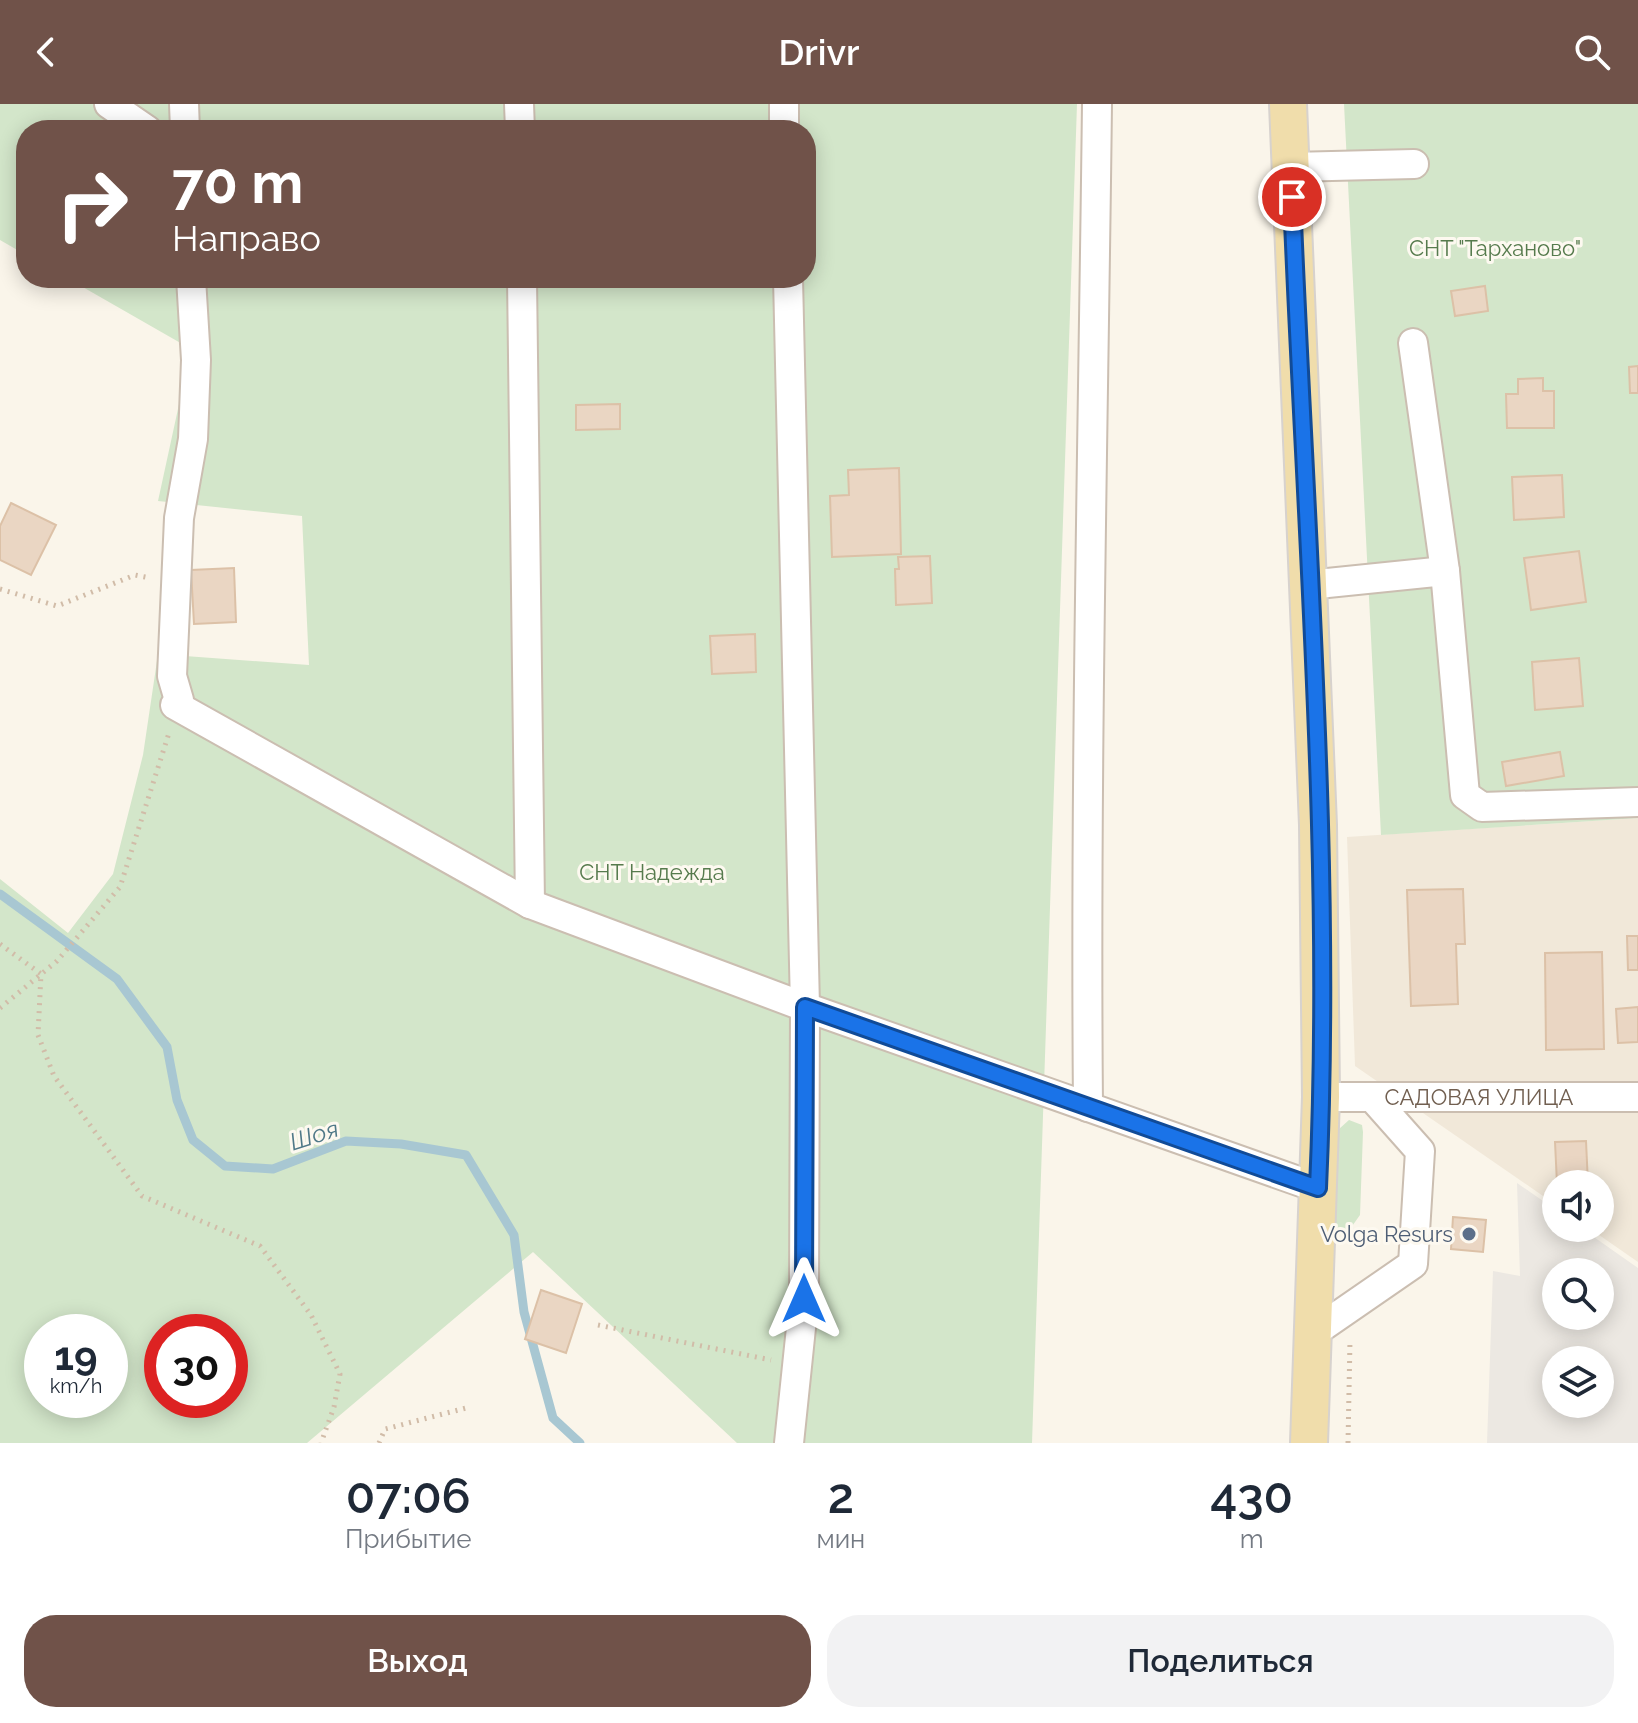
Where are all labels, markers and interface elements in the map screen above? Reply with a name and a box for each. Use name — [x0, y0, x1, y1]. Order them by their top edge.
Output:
icon: back — [24, 30, 68, 74]
icon: search — [1570, 30, 1614, 74]
text: Drivr — [779, 31, 859, 73]
text: 70 m — [172, 150, 303, 216]
icon: right — [40, 152, 144, 256]
pin — [1258, 163, 1326, 231]
icon: arrive — [1270, 175, 1314, 219]
text: Направо — [172, 217, 321, 259]
park label: СНТ "Тарханово" — [1409, 235, 1581, 261]
park label: СНТ Надежда — [579, 859, 725, 885]
street label: САДОВАЯ УЛИЦА — [1385, 1084, 1574, 1110]
water label: Шоя — [286, 1113, 342, 1156]
map controls — [1542, 1170, 1614, 1418]
button: sound — [1542, 1170, 1614, 1242]
place label: Volga Resurs — [1320, 1221, 1453, 1247]
marker: Volga Resurs — [1460, 1225, 1478, 1243]
position arrow — [762, 1257, 846, 1341]
button: search — [1542, 1258, 1614, 1330]
speed limit sign: 30 — [144, 1314, 248, 1418]
text: 19 — [54, 1332, 98, 1379]
button: layers — [1542, 1346, 1614, 1418]
text: km/h — [50, 1374, 102, 1398]
text: 07:06 — [346, 1468, 471, 1524]
text: 2 — [828, 1468, 854, 1524]
text: 430 — [1210, 1468, 1293, 1524]
text: Прибытие — [345, 1524, 472, 1554]
text: мин — [816, 1524, 865, 1554]
text: m — [1240, 1524, 1264, 1554]
button: Выход — [24, 1615, 811, 1707]
button: Поделиться — [827, 1615, 1614, 1707]

